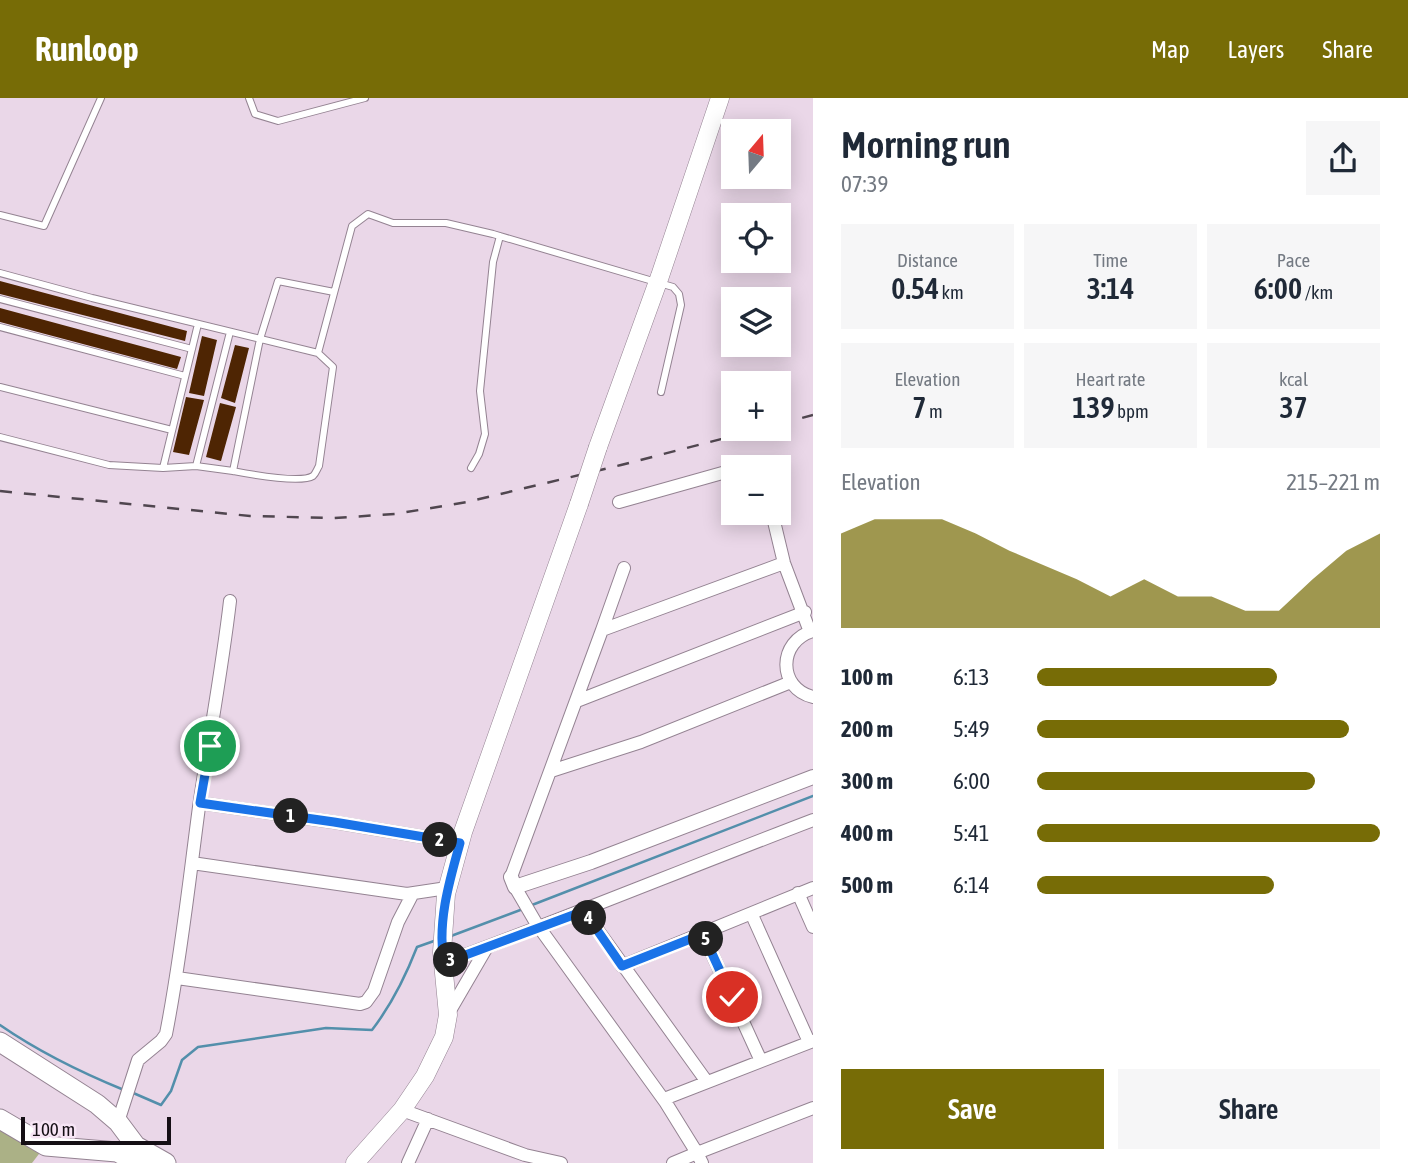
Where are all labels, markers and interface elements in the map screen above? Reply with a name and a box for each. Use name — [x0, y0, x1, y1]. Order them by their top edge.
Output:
text: Runloop — [35, 30, 139, 68]
text: Map — [1151, 36, 1190, 63]
text: Layers — [1228, 36, 1284, 63]
text: Share — [1322, 36, 1373, 63]
north arrow — [721, 119, 791, 189]
map controls — [721, 119, 791, 525]
button: share — [1306, 121, 1380, 195]
text: Morning run — [841, 123, 1011, 166]
text: 07:39 — [841, 171, 888, 197]
button: locate — [721, 203, 791, 273]
text: Distance — [897, 249, 958, 271]
text: Time — [1093, 249, 1128, 271]
text: Pace — [1277, 249, 1310, 271]
text: 0.54 — [891, 271, 939, 305]
text: 3:14 — [1087, 271, 1134, 305]
text: 6:00 — [1254, 271, 1302, 305]
text: km — [939, 281, 964, 303]
text: /km — [1302, 281, 1333, 303]
button: layers — [721, 287, 791, 357]
text: Elevation — [895, 368, 960, 390]
text: Heart rate — [1076, 368, 1145, 390]
text: kcal — [1279, 368, 1308, 390]
button: + — [721, 371, 791, 441]
text: 7 — [912, 390, 926, 424]
text: 139 — [1072, 390, 1115, 424]
text: 37 — [1279, 390, 1308, 424]
text: m — [926, 400, 943, 422]
text: bpm — [1115, 400, 1149, 422]
button: − — [721, 455, 791, 525]
text: Elevation — [841, 469, 921, 495]
text: 215–221 m — [1286, 469, 1380, 495]
text: 100 m — [841, 664, 893, 690]
text: 6:13 — [953, 664, 990, 690]
pin — [180, 716, 240, 776]
text: 200 m — [841, 716, 893, 742]
text: 5:49 — [953, 716, 990, 742]
icon: arrive — [191, 727, 229, 765]
text: 300 m — [841, 768, 893, 794]
text: 6:00 — [953, 768, 990, 794]
pin: 1 — [274, 798, 308, 834]
text: 1 — [286, 804, 295, 826]
text: 400 m — [841, 820, 893, 846]
text: 5:41 — [953, 820, 990, 846]
pin: 2 — [422, 822, 458, 858]
text: 2 — [435, 828, 444, 850]
text: 500 m — [841, 872, 893, 898]
text: 6:14 — [953, 872, 990, 898]
pin: 4 — [572, 900, 606, 936]
text: 4 — [584, 906, 593, 928]
pin: 5 — [688, 922, 724, 956]
text: 5 — [701, 927, 710, 949]
pin: 3 — [434, 942, 468, 978]
text: 3 — [446, 948, 455, 970]
pin — [702, 967, 762, 1027]
icon: check — [713, 978, 751, 1016]
button: Save — [841, 1069, 1104, 1149]
button: Share — [1118, 1069, 1380, 1149]
scale bar — [21, 1114, 172, 1146]
text: 100 m — [32, 1118, 75, 1140]

